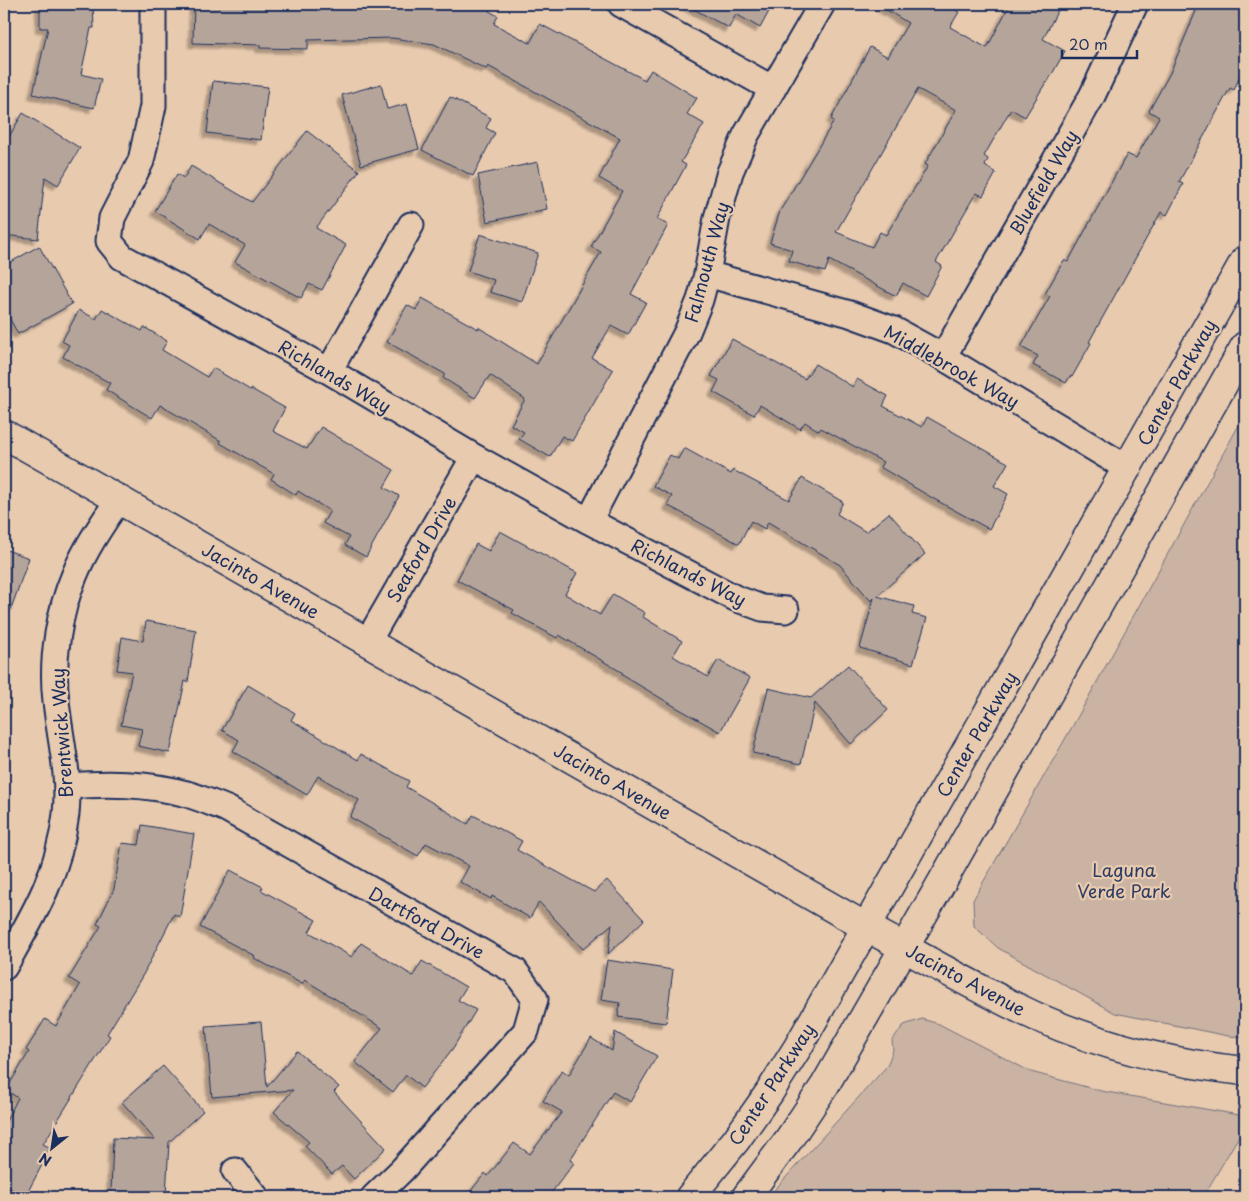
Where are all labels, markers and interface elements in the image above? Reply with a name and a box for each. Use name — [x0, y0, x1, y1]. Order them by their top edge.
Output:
scale bar — [1062, 28, 1136, 60]
text: 20 m — [1069, 32, 1108, 55]
street label: Bluefield Way — [1002, 124, 1084, 240]
street label: Falmouth Way — [677, 198, 735, 326]
street label: Center Parkway — [1130, 314, 1222, 450]
street label: Middlebrook Way — [879, 318, 1025, 414]
street label: Richlands Way — [273, 333, 397, 419]
street label: Seaford Drive — [380, 491, 462, 607]
street label: Richlands Way — [626, 531, 752, 613]
street label: Jacinto Avenue — [197, 535, 325, 625]
street label: Center Parkway — [929, 666, 1023, 802]
street label: Brentwick Way — [43, 667, 79, 799]
street label: Jacinto Avenue — [549, 736, 677, 826]
park label: Laguna Verde Park — [1077, 856, 1171, 904]
street label: Dartford Drive — [364, 879, 490, 965]
street label: Jacinto Avenue — [902, 936, 1031, 1022]
street label: Center Parkway — [721, 1017, 821, 1151]
north arrow — [28, 1124, 78, 1174]
text: N — [35, 1148, 55, 1172]

